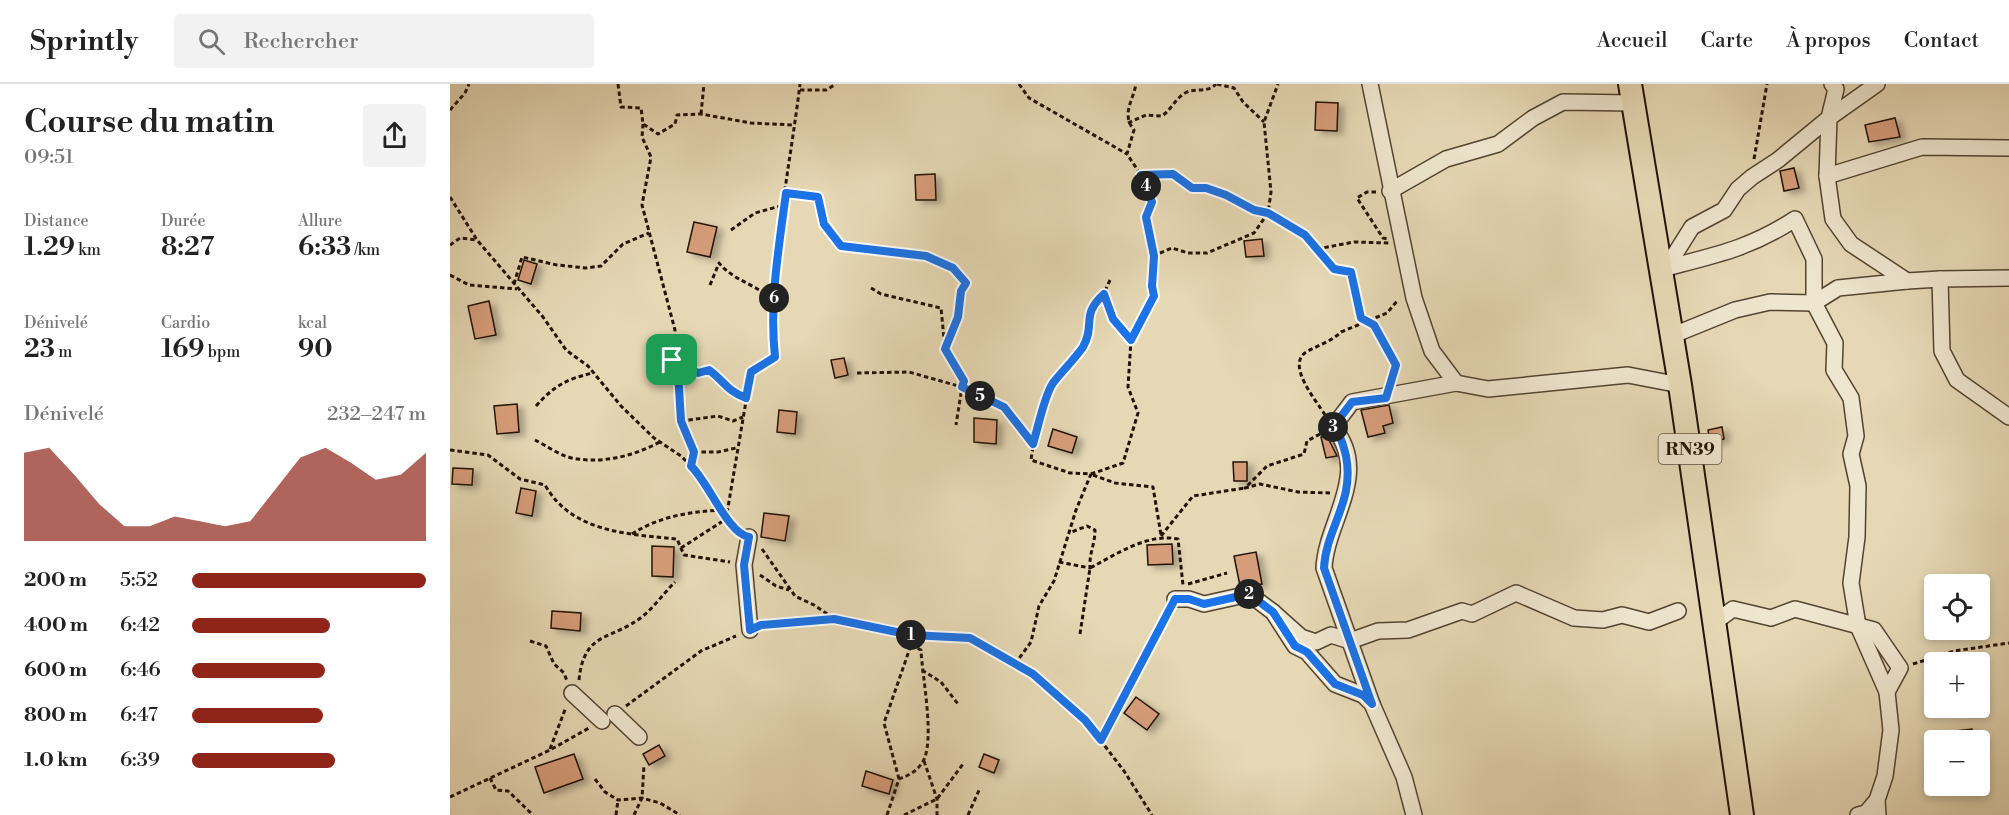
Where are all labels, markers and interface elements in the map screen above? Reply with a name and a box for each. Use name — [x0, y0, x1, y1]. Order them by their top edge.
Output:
search box — [174, 14, 594, 68]
text: Sprintly — [30, 24, 138, 59]
icon: search — [195, 25, 228, 58]
text: Rechercher — [243, 28, 359, 55]
text: Accueil — [1597, 28, 1668, 54]
text: Carte — [1701, 28, 1753, 54]
text: À propos — [1786, 28, 1871, 54]
text: Contact — [1904, 28, 1979, 54]
text: Course du matin — [24, 102, 275, 143]
button: share — [363, 104, 426, 167]
text: 09:51 — [24, 145, 74, 170]
pin: 4 — [1131, 171, 1161, 201]
text: 4 — [1141, 176, 1151, 196]
text: Distance — [24, 211, 89, 231]
text: Durée — [161, 211, 206, 231]
text: Allure — [298, 211, 342, 231]
text: 1.29 — [24, 231, 75, 263]
text: 8:27 — [161, 231, 214, 263]
text: 6:33 — [298, 231, 351, 263]
text: km — [75, 240, 101, 260]
text: /km — [351, 240, 380, 260]
pin: 6 — [759, 283, 789, 313]
text: 6 — [769, 288, 779, 308]
text: Dénivelé — [24, 313, 88, 333]
text: Cardio — [161, 313, 210, 333]
text: kcal — [298, 313, 327, 333]
text: 23 — [24, 333, 55, 365]
text: 169 — [161, 333, 204, 365]
text: 90 — [298, 333, 333, 365]
pin — [646, 334, 697, 385]
text: m — [55, 342, 72, 362]
text: bpm — [204, 342, 240, 362]
icon: arrive — [655, 343, 688, 376]
pin: 5 — [965, 381, 995, 411]
text: 5 — [975, 386, 985, 406]
text: Dénivelé — [24, 402, 104, 427]
text: 232–247 m — [327, 402, 426, 427]
pin: 3 — [1318, 412, 1348, 442]
text: 3 — [1328, 417, 1338, 437]
road number: RN39 — [1658, 434, 1722, 464]
text: 200 m — [24, 568, 87, 593]
text: 5:52 — [120, 568, 158, 593]
map controls — [1924, 574, 1990, 796]
button: locate — [1924, 574, 1990, 640]
pin: 2 — [1234, 579, 1264, 609]
text: 2 — [1244, 584, 1254, 604]
text: 400 m — [24, 613, 88, 638]
text: 6:42 — [120, 613, 160, 638]
pin: 1 — [896, 620, 926, 650]
text: 1 — [907, 625, 915, 645]
button: + — [1924, 652, 1990, 718]
text: 600 m — [24, 658, 87, 683]
text: 6:46 — [120, 658, 161, 683]
text: 800 m — [24, 703, 87, 728]
text: 6:47 — [120, 703, 158, 728]
button: − — [1924, 730, 1990, 796]
text: 1.0 km — [24, 748, 88, 773]
text: 6:39 — [120, 748, 160, 773]

